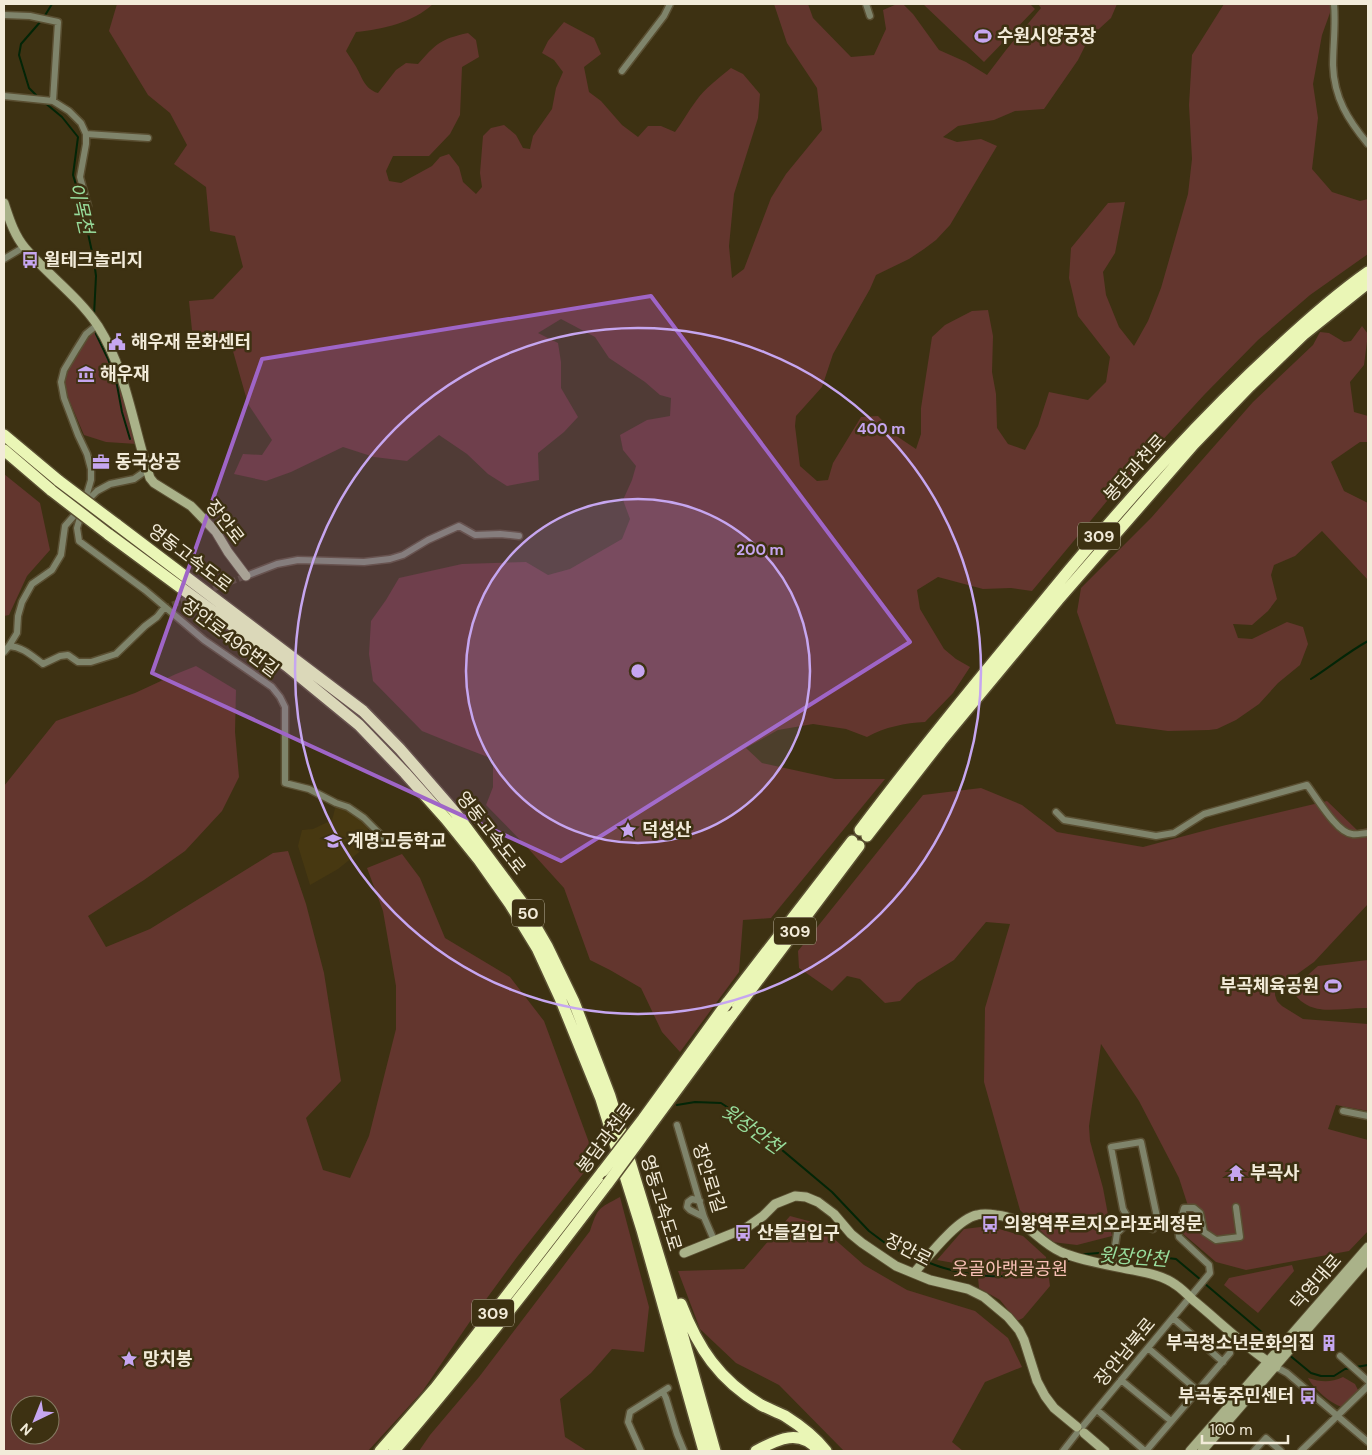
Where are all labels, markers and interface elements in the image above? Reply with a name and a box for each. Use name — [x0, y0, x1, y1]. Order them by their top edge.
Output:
place label: 수원시양궁장 — [997, 24, 1097, 48]
sports icon: 수원시양궁장 — [973, 26, 993, 46]
water label: 이목천 — [63, 180, 99, 238]
place label: 윌테크놀리지 — [44, 248, 143, 272]
bus stop icon: 윌테크놀리지 — [20, 250, 40, 270]
place label: 해우재 문화센터 — [131, 330, 251, 354]
public building icon: 해우재 문화센터 — [107, 332, 127, 352]
place label: 해우재 — [100, 362, 150, 386]
museum icon: 해우재 — [76, 364, 96, 384]
text: 400 m — [857, 419, 905, 439]
street label: 봉담과천로 — [1098, 429, 1172, 507]
place label: 동국상공 — [115, 450, 181, 474]
office icon: 동국상공 — [91, 452, 111, 472]
street label: 장안로 — [200, 495, 250, 549]
street label: 영동고속도로 — [143, 519, 237, 597]
road number: 309 — [1078, 522, 1120, 550]
text: 200 m — [736, 540, 784, 560]
street label: 장안로496번길 — [176, 593, 284, 683]
centre of rings — [629, 662, 647, 680]
street label: 영동고속도로 — [451, 786, 531, 880]
place label: 덕성산 — [642, 818, 692, 842]
place icon: 덕성산 — [618, 820, 638, 840]
place label: 계명고등학교 — [347, 829, 446, 853]
school or university icon: 계명고등학교 — [323, 831, 343, 851]
road number: 50 — [512, 900, 544, 926]
road number: 309 — [774, 918, 816, 944]
place label: 부곡체육공원 — [1220, 974, 1319, 998]
sports icon: 부곡체육공원 — [1323, 976, 1343, 996]
street label: 봉담과천로 — [571, 1098, 641, 1178]
water label: 윗장안천 — [716, 1098, 789, 1161]
street label: 장안로1길 — [687, 1140, 731, 1216]
street label: 영동고속도로 — [635, 1152, 687, 1254]
place label: 부곡사 — [1250, 1161, 1300, 1185]
temple icon: 부곡사 — [1226, 1163, 1246, 1183]
place label: 의왕역푸르지오라포레정문 — [1004, 1212, 1203, 1236]
bus stop icon: 의왕역푸르지오라포레정문 — [980, 1214, 1000, 1234]
place label: 산들길입구 — [757, 1221, 840, 1245]
bus stop icon: 산들길입구 — [733, 1223, 753, 1243]
street label: 장안로 — [880, 1228, 936, 1272]
water label: 윗장안천 — [1097, 1242, 1170, 1272]
street label: 덕영대로 — [1285, 1249, 1347, 1315]
park label: 웃골아랫골공원 — [952, 1257, 1068, 1281]
road number: 309 — [472, 1300, 514, 1326]
street label: 장안남북로 — [1089, 1313, 1161, 1391]
place label: 부곡청소년문화의집 — [1166, 1331, 1315, 1355]
building icon: 부곡청소년문화의집 — [1319, 1333, 1339, 1353]
place label: 망치봉 — [143, 1347, 193, 1371]
place icon: 망치봉 — [119, 1349, 139, 1369]
place label: 부곡동주민센터 — [1178, 1384, 1294, 1408]
bus stop icon: 부곡동주민센터 — [1298, 1386, 1318, 1406]
north arrow — [10, 1395, 60, 1445]
scale bar — [1202, 1412, 1288, 1444]
text: N — [16, 1419, 36, 1440]
text: 100 m — [1210, 1420, 1253, 1440]

